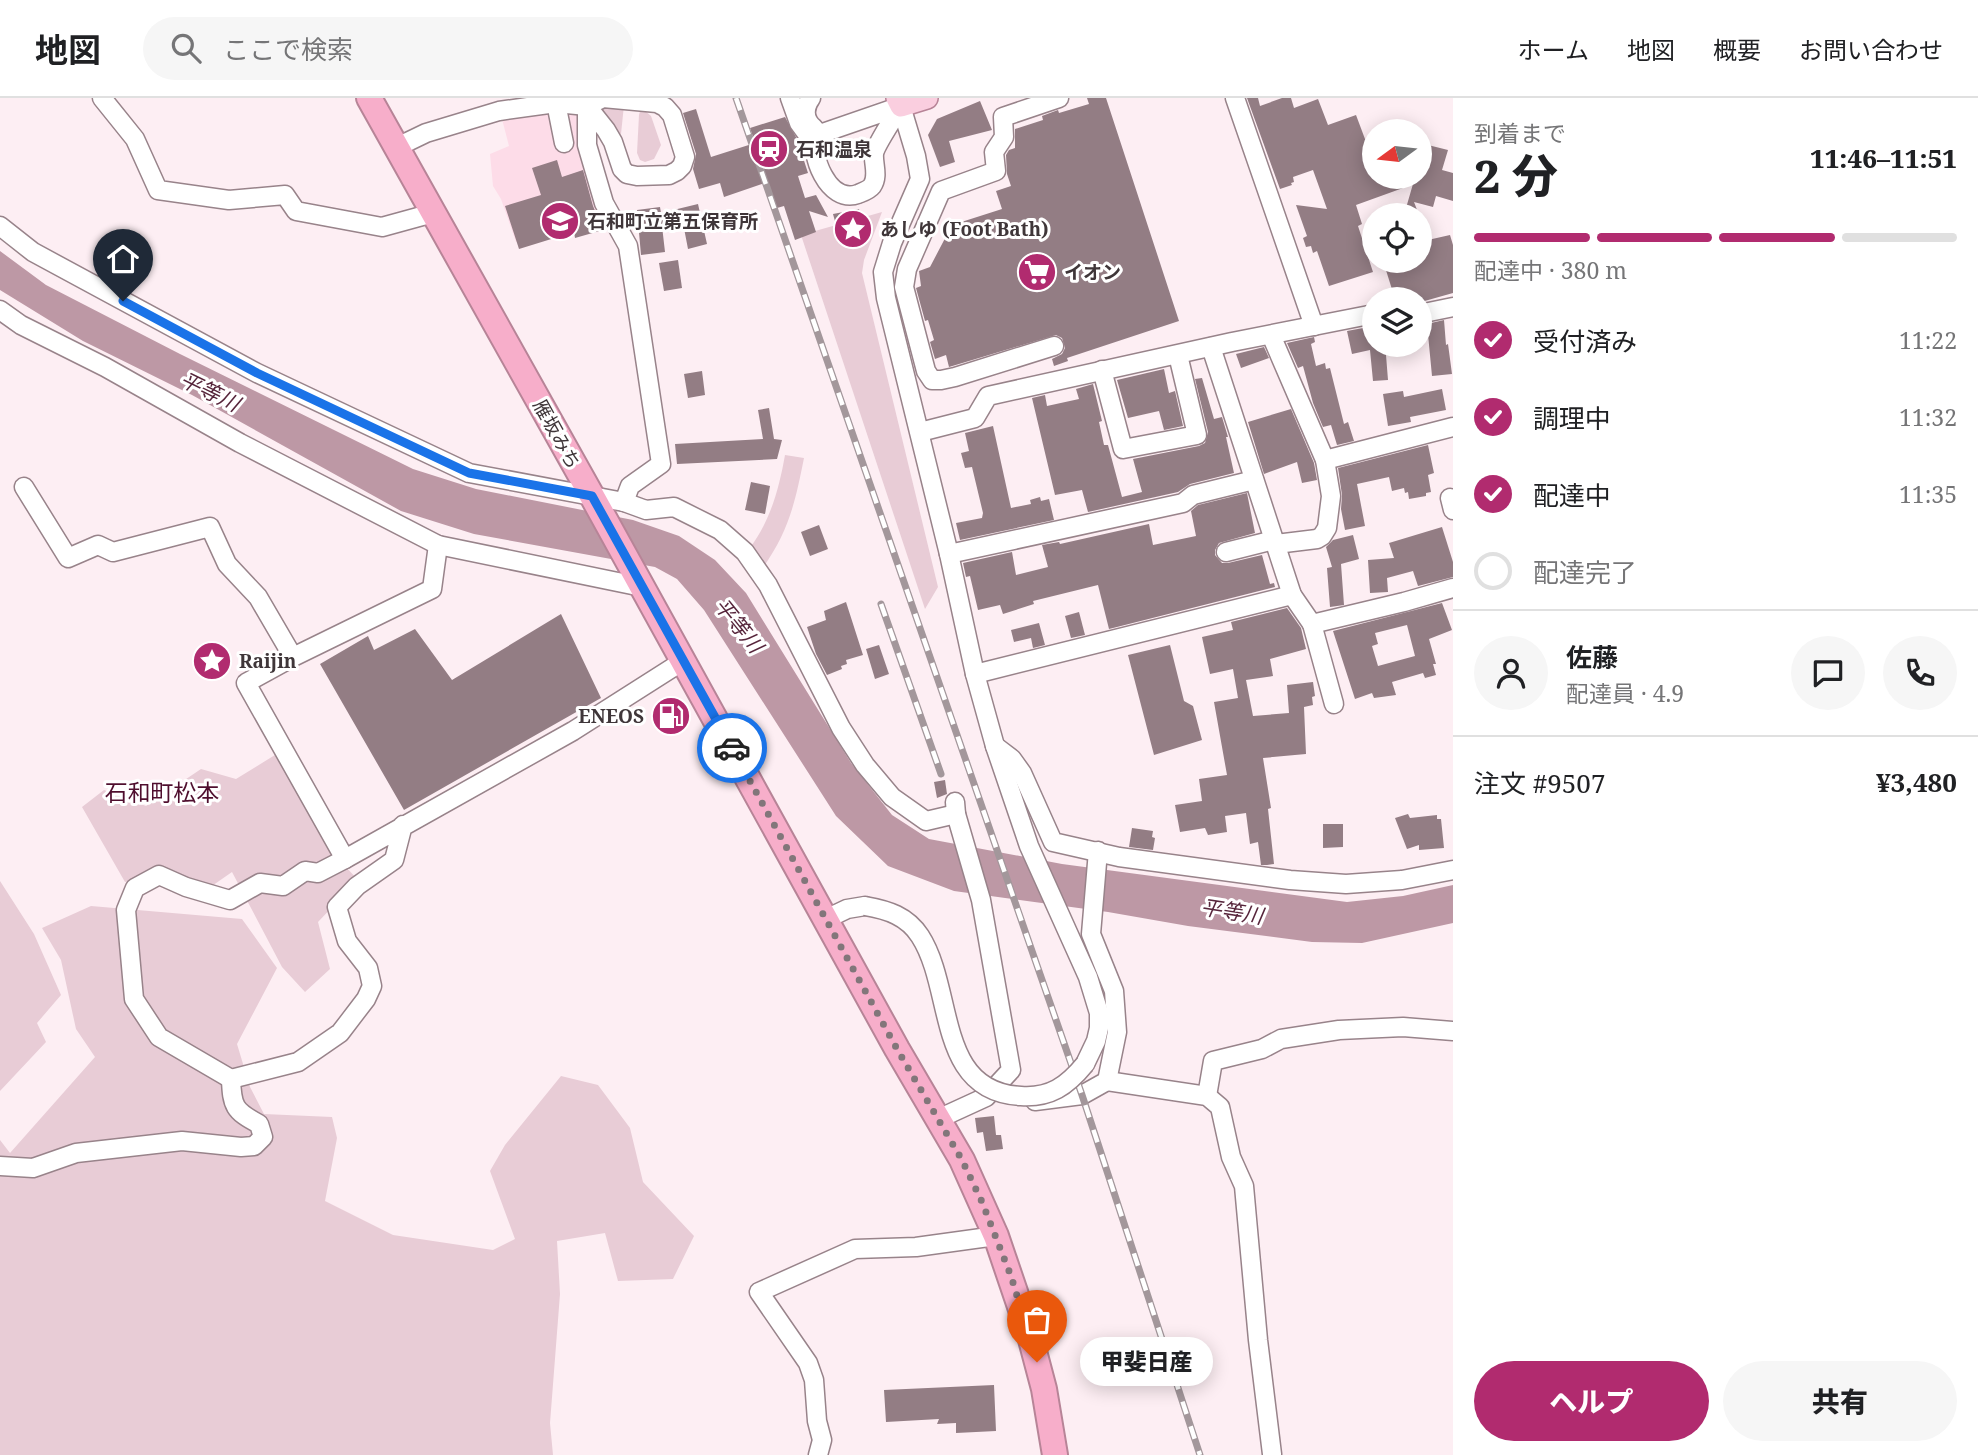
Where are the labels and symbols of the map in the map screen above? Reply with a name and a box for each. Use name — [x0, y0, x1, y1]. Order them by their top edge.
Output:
north arrow — [1362, 119, 1432, 189]
station icon: 石和温泉 — [748, 128, 790, 170]
place label: 石和温泉 — [796, 136, 872, 162]
school or university icon: 石和町立第五保育所 — [539, 200, 581, 242]
place label: 石和町立第五保育所 — [587, 208, 758, 234]
place icon: あしゆ (Foot Bath) — [832, 208, 874, 250]
place label: あしゆ (Foot Bath) — [880, 216, 1049, 242]
pin — [93, 229, 153, 301]
supermarket icon: イオン — [1016, 251, 1058, 293]
place label: イオン — [1064, 259, 1121, 285]
water label: 平等川 — [176, 365, 246, 418]
street label: 雁坂みち — [527, 394, 587, 474]
water label: 平等川 — [708, 592, 771, 660]
place icon: Raijin — [191, 640, 233, 682]
place label: Raijin — [239, 648, 297, 674]
fuel station icon: ENEOS — [650, 695, 692, 737]
place label: ENEOS — [578, 703, 644, 729]
courier — [697, 713, 767, 783]
district label: 石和町松本 — [105, 776, 220, 808]
water label: 平等川 — [1199, 892, 1267, 930]
pin — [1007, 1290, 1067, 1362]
callout: 甲斐日産 — [1079, 1338, 1212, 1386]

